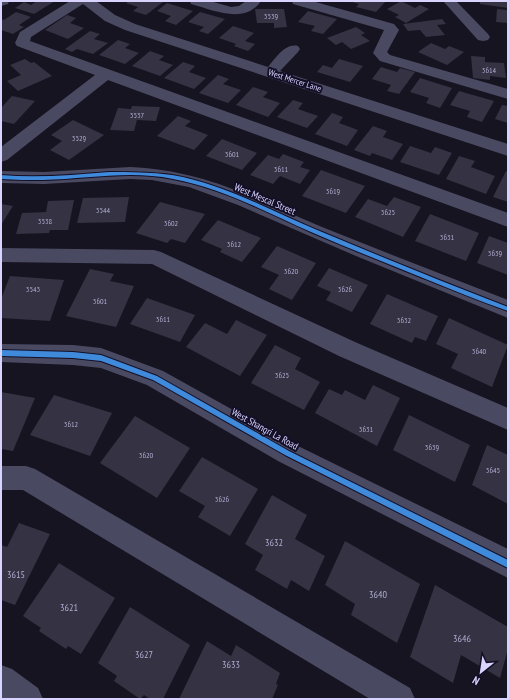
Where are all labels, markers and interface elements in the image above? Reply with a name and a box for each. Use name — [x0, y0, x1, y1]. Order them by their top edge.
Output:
house number: 3539 — [264, 11, 279, 21]
house number: 3614 — [482, 65, 497, 75]
street label: West Mercer Lane — [267, 66, 323, 94]
house number: 3537 — [130, 110, 145, 120]
house number: 3529 — [72, 133, 87, 143]
house number: 3601 — [225, 149, 240, 159]
house number: 3611 — [274, 164, 289, 174]
street label: West Mescal Street — [232, 180, 298, 218]
house number: 3619 — [326, 186, 341, 196]
house number: 3544 — [96, 205, 111, 215]
house number: 3625 — [381, 207, 395, 217]
house number: 3538 — [38, 216, 53, 226]
house number: 3602 — [164, 218, 179, 228]
house number: 3631 — [440, 232, 455, 242]
house number: 3612 — [227, 239, 242, 249]
house number: 3639 — [488, 248, 503, 258]
house number: 3620 — [284, 266, 299, 276]
house number: 3543 — [26, 284, 41, 294]
house number: 3626 — [338, 284, 353, 294]
house number: 3601 — [93, 296, 108, 306]
house number: 3611 — [156, 314, 171, 324]
house number: 3632 — [397, 315, 412, 325]
house number: 3640 — [472, 346, 487, 356]
house number: 3625 — [275, 370, 289, 380]
street label: West Shangri La Road — [229, 405, 301, 453]
house number: 3612 — [64, 419, 79, 429]
house number: 3631 — [359, 424, 374, 434]
house number: 3639 — [425, 442, 440, 452]
house number: 3620 — [139, 450, 154, 460]
house number: 3645 — [486, 465, 500, 475]
house number: 3626 — [215, 494, 230, 504]
house number: 3632 — [265, 536, 283, 549]
house number: 3615 — [7, 568, 25, 581]
house number: 3640 — [369, 588, 388, 601]
house number: 3621 — [60, 601, 78, 614]
house number: 3646 — [453, 632, 472, 645]
house number: 3627 — [135, 648, 153, 661]
north arrow — [461, 652, 501, 692]
house number: 3633 — [222, 658, 240, 671]
text: N — [470, 673, 482, 688]

